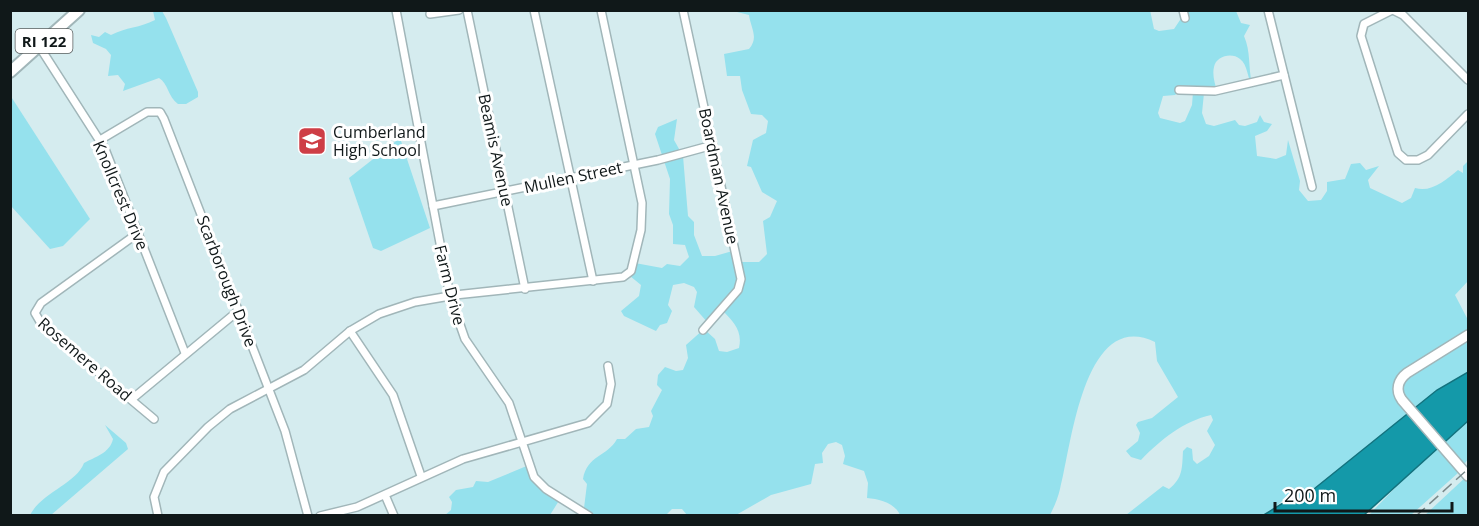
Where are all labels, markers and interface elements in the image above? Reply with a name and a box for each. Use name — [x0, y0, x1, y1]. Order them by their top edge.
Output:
road number: RI 122 — [15, 29, 72, 53]
street label: Beamis Avenue — [473, 92, 519, 208]
street label: Boardman Avenue — [694, 106, 744, 246]
place label: Cumberland High School — [333, 121, 426, 161]
school or university icon: Cumberland High School — [296, 125, 328, 157]
street label: Knollcrest Drive — [88, 137, 154, 253]
street label: Mullen Street — [522, 156, 624, 198]
street label: Scarborough Drive — [192, 212, 262, 350]
street label: Farm Drive — [429, 243, 471, 327]
street label: Rosemere Road — [33, 312, 137, 406]
scale bar — [1275, 475, 1452, 513]
text: 200 m — [1284, 483, 1336, 507]

